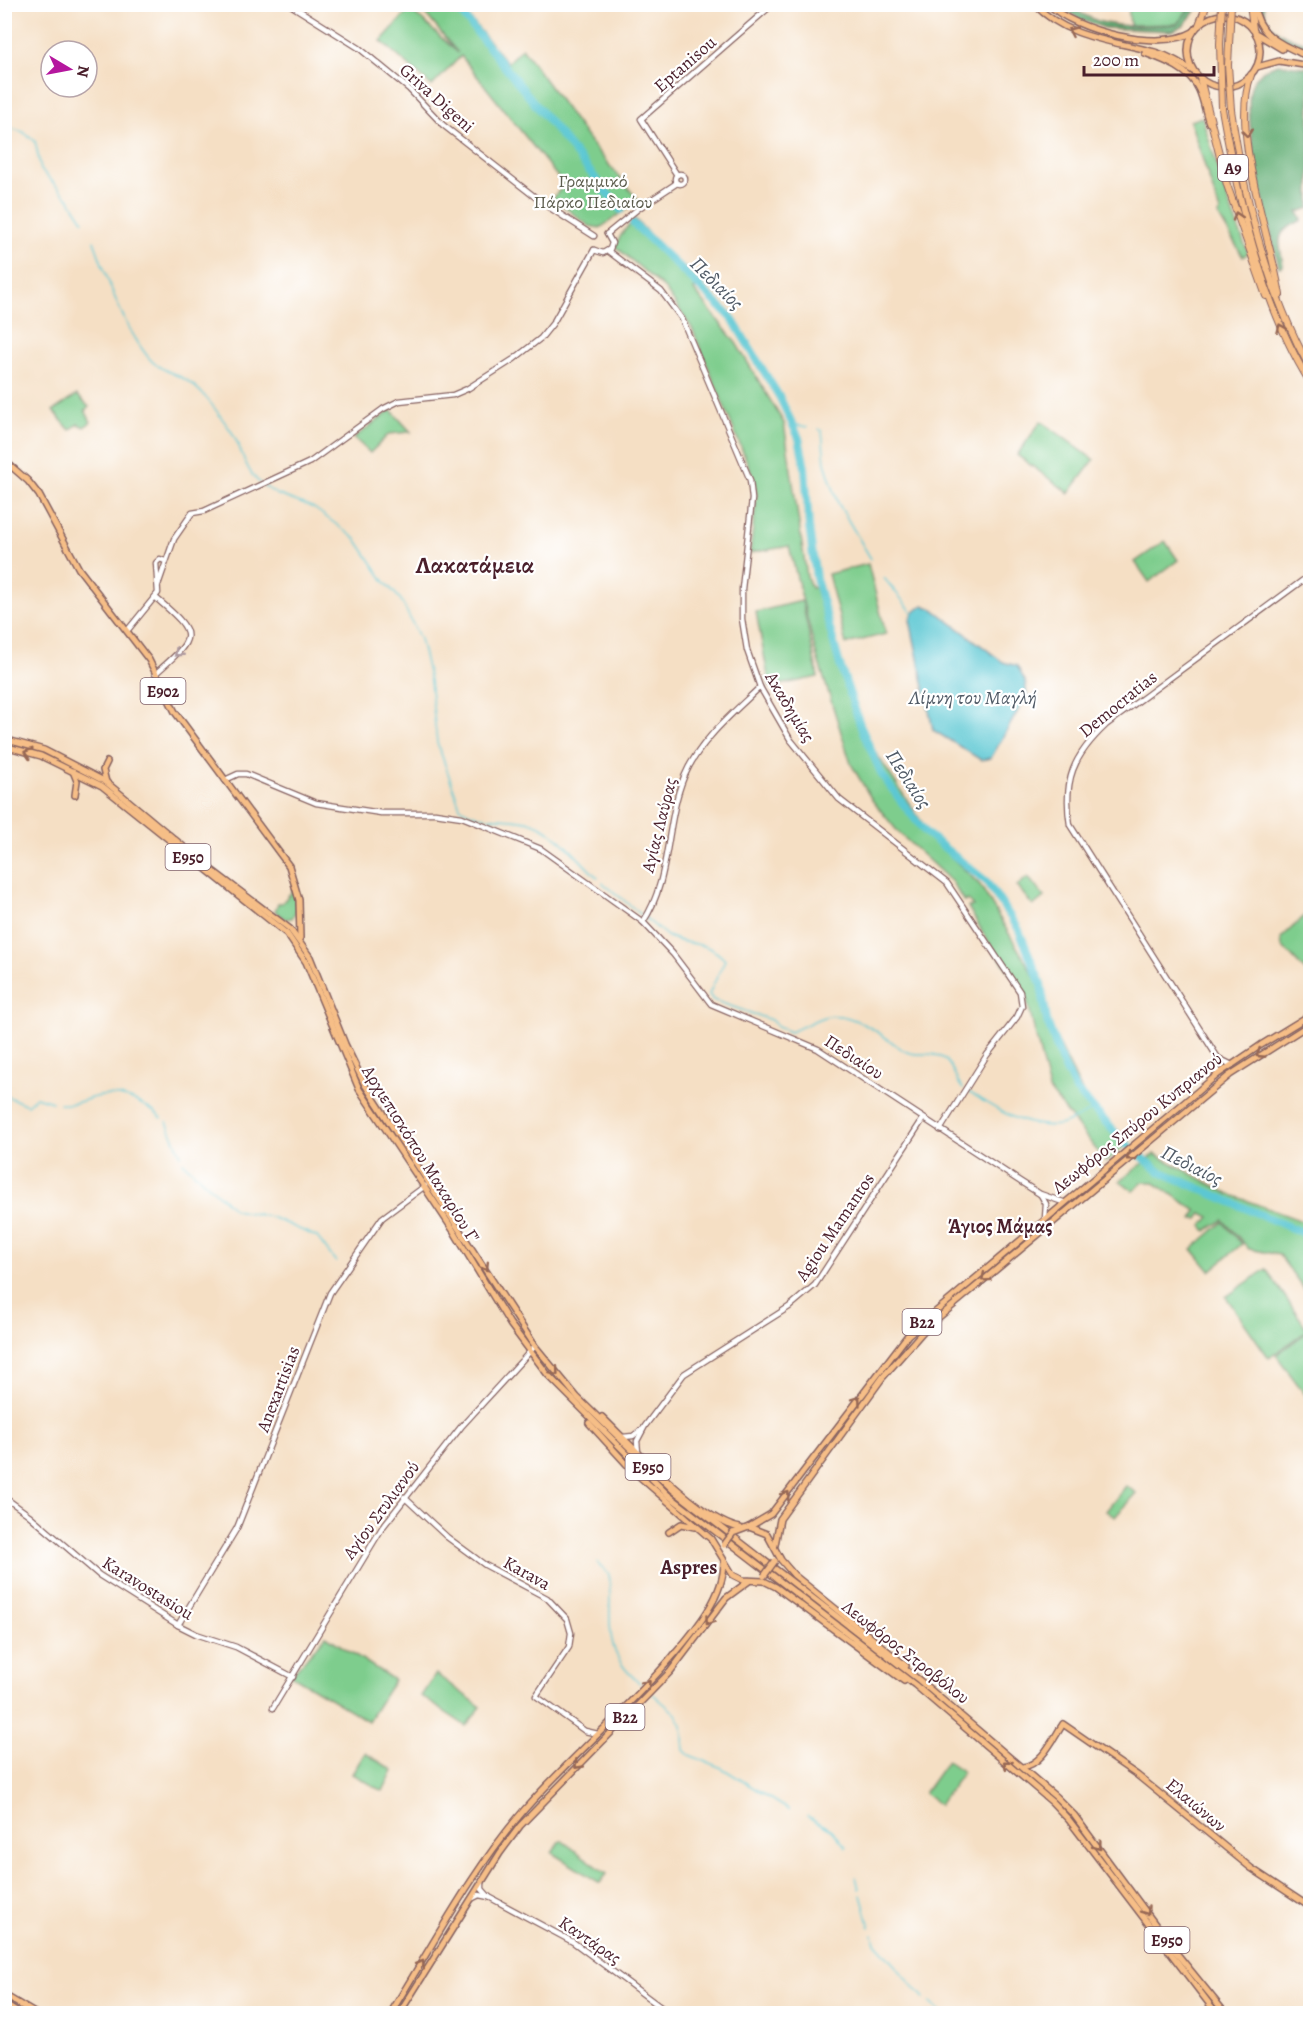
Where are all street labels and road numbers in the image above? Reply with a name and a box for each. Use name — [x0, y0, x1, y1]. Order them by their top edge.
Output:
street label: Eptanisou — [649, 30, 721, 98]
street label: Griva Digeni — [394, 58, 480, 138]
road number: A9 — [1218, 155, 1248, 181]
street label: Democratias — [1074, 665, 1162, 743]
street label: Ακαδημίας — [759, 666, 820, 747]
road number: E902 — [140, 678, 186, 704]
street label: Αγίας Λαύρας — [635, 775, 682, 876]
road number: E950 — [166, 844, 210, 870]
street label: Πεδιαίου — [820, 1029, 888, 1085]
street label: Λεωφόρος Σπύρου Κυπριανού — [1046, 1047, 1227, 1200]
street label: Αρχιεπισκόπου Μακαρίου Γ' — [356, 1060, 486, 1247]
street label: Agiou Mamantos — [789, 1168, 880, 1287]
road number: B22 — [902, 1309, 942, 1335]
street label: Anexartisias — [250, 1343, 305, 1436]
road number: E950 — [626, 1454, 670, 1480]
street label: Αγίου Στυλιανού — [337, 1456, 425, 1565]
street label: Karavostasiou — [98, 1550, 198, 1626]
street label: Karava — [499, 1550, 555, 1596]
street label: Λεωφόρος Στροβόλου — [837, 1594, 975, 1709]
road number: B22 — [606, 1704, 644, 1730]
street label: Ελαιώνων — [1161, 1773, 1231, 1837]
street label: Καντάρας — [554, 1910, 626, 1970]
road number: E950 — [1144, 1927, 1190, 1953]

